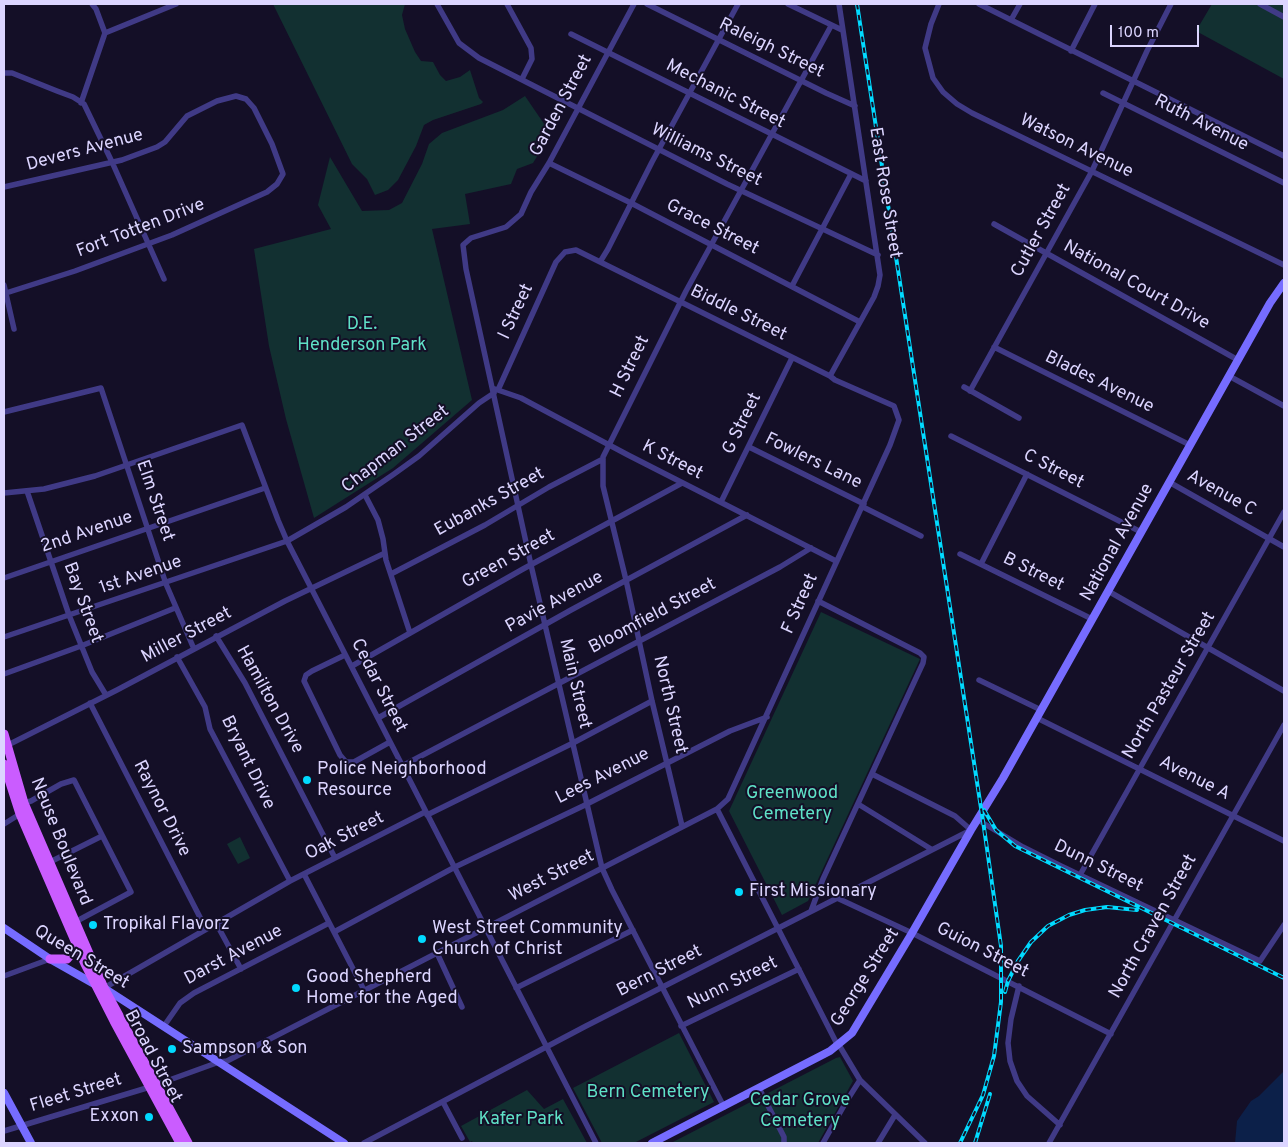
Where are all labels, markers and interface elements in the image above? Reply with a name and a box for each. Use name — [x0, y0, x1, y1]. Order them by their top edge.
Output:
street label: Raleigh Street — [715, 14, 827, 84]
scale bar — [1113, 15, 1202, 47]
text: 100 m — [1118, 24, 1159, 43]
street label: Garden Street — [526, 51, 598, 161]
street label: Mechanic Street — [662, 56, 788, 134]
street label: Ruth Avenue — [1150, 91, 1252, 157]
street label: Watson Avenue — [1016, 110, 1136, 184]
street label: Williams Street — [647, 120, 765, 192]
street label: Devers Avenue — [24, 125, 146, 177]
street label: East Rose Street — [863, 126, 905, 260]
street label: Cutler Street — [1007, 180, 1077, 282]
street label: Fort Totten Drive — [74, 195, 208, 263]
street label: Grace Street — [662, 195, 762, 261]
street label: National Court Drive — [1059, 237, 1213, 335]
street label: I Street — [495, 281, 539, 343]
street label: Biddle Street — [686, 281, 790, 347]
park label: D.E. Henderson Park — [297, 314, 427, 356]
street label: H Street — [607, 332, 655, 402]
street label: Blades Avenue — [1041, 347, 1157, 419]
street label: G Street — [719, 390, 767, 458]
street label: Chapman Street — [338, 401, 454, 499]
street label: Fowlers Lane — [761, 429, 865, 495]
street label: K Street — [638, 436, 706, 486]
street label: C Street — [1019, 446, 1087, 494]
street label: Elm Street — [130, 458, 178, 544]
street label: Eubanks Street — [431, 464, 549, 542]
street label: Avenue C — [1183, 466, 1259, 522]
street label: National Avenue — [1077, 480, 1159, 606]
street label: 2nd Avenue — [38, 507, 136, 559]
street label: Green Street — [459, 526, 559, 594]
street label: B Street — [999, 549, 1067, 597]
street label: 1st Avenue — [97, 552, 185, 600]
street label: Bay Street — [57, 560, 107, 646]
street label: Pavie Avenue — [502, 567, 608, 639]
street label: F Street — [778, 570, 824, 638]
street label: Bloomfield Street — [586, 574, 720, 660]
street label: Miller Street — [138, 603, 236, 669]
street label: North Pasteur Street — [1119, 608, 1221, 764]
street label: Cedar Street — [345, 636, 411, 736]
street label: Main Street — [553, 637, 595, 731]
street label: Hamilton Drive — [230, 642, 308, 758]
street label: North Street — [647, 654, 691, 756]
street label: Bryant Drive — [215, 713, 279, 813]
street label: Lees Avenue — [552, 744, 654, 810]
street label: Avenue A — [1155, 752, 1233, 806]
street label: Raynor Drive — [128, 757, 194, 861]
place label: Police Neighborhood Resource — [317, 759, 487, 802]
marker: Police Neighborhood Resource — [301, 774, 313, 786]
street label: Neuse Boulevard — [24, 775, 96, 909]
park label: Greenwood Cemetery — [746, 783, 838, 826]
street label: Oak Street — [302, 808, 388, 866]
street label: Dunn Street — [1050, 836, 1146, 898]
street label: West Street — [506, 846, 598, 908]
street label: North Craven Street — [1105, 851, 1203, 1003]
place label: First Missionary — [749, 881, 877, 903]
marker: First Missionary — [733, 886, 745, 898]
place label: Tropikal Flavorz — [103, 914, 230, 936]
place label: West Street Community Church of Christ — [432, 918, 623, 961]
street label: Guion Street — [932, 918, 1032, 984]
marker: Tropikal Flavorz — [87, 919, 99, 931]
street label: Queen Street — [30, 921, 132, 995]
street label: Darst Avenue — [181, 921, 287, 991]
street label: George Street — [827, 925, 905, 1031]
marker: West Street Community Church of Christ — [416, 933, 428, 945]
street label: Bern Street — [614, 941, 706, 1003]
street label: Nunn Street — [685, 953, 781, 1015]
place label: Good Shepherd Home for the Aged — [306, 967, 458, 1010]
marker: Good Shepherd Home for the Aged — [290, 982, 302, 994]
street label: Broad Street — [118, 1007, 186, 1107]
place label: Sampson & Son — [182, 1038, 307, 1060]
marker: Sampson & Son — [166, 1043, 178, 1055]
street label: Fleet Street — [27, 1070, 125, 1118]
park label: Bern Cemetery — [587, 1082, 709, 1104]
park label: Cedar Grove Cemetery — [750, 1090, 850, 1132]
place label: Exxon — [90, 1106, 139, 1128]
park label: Kafer Park — [479, 1109, 563, 1131]
marker: Exxon — [143, 1111, 155, 1123]

